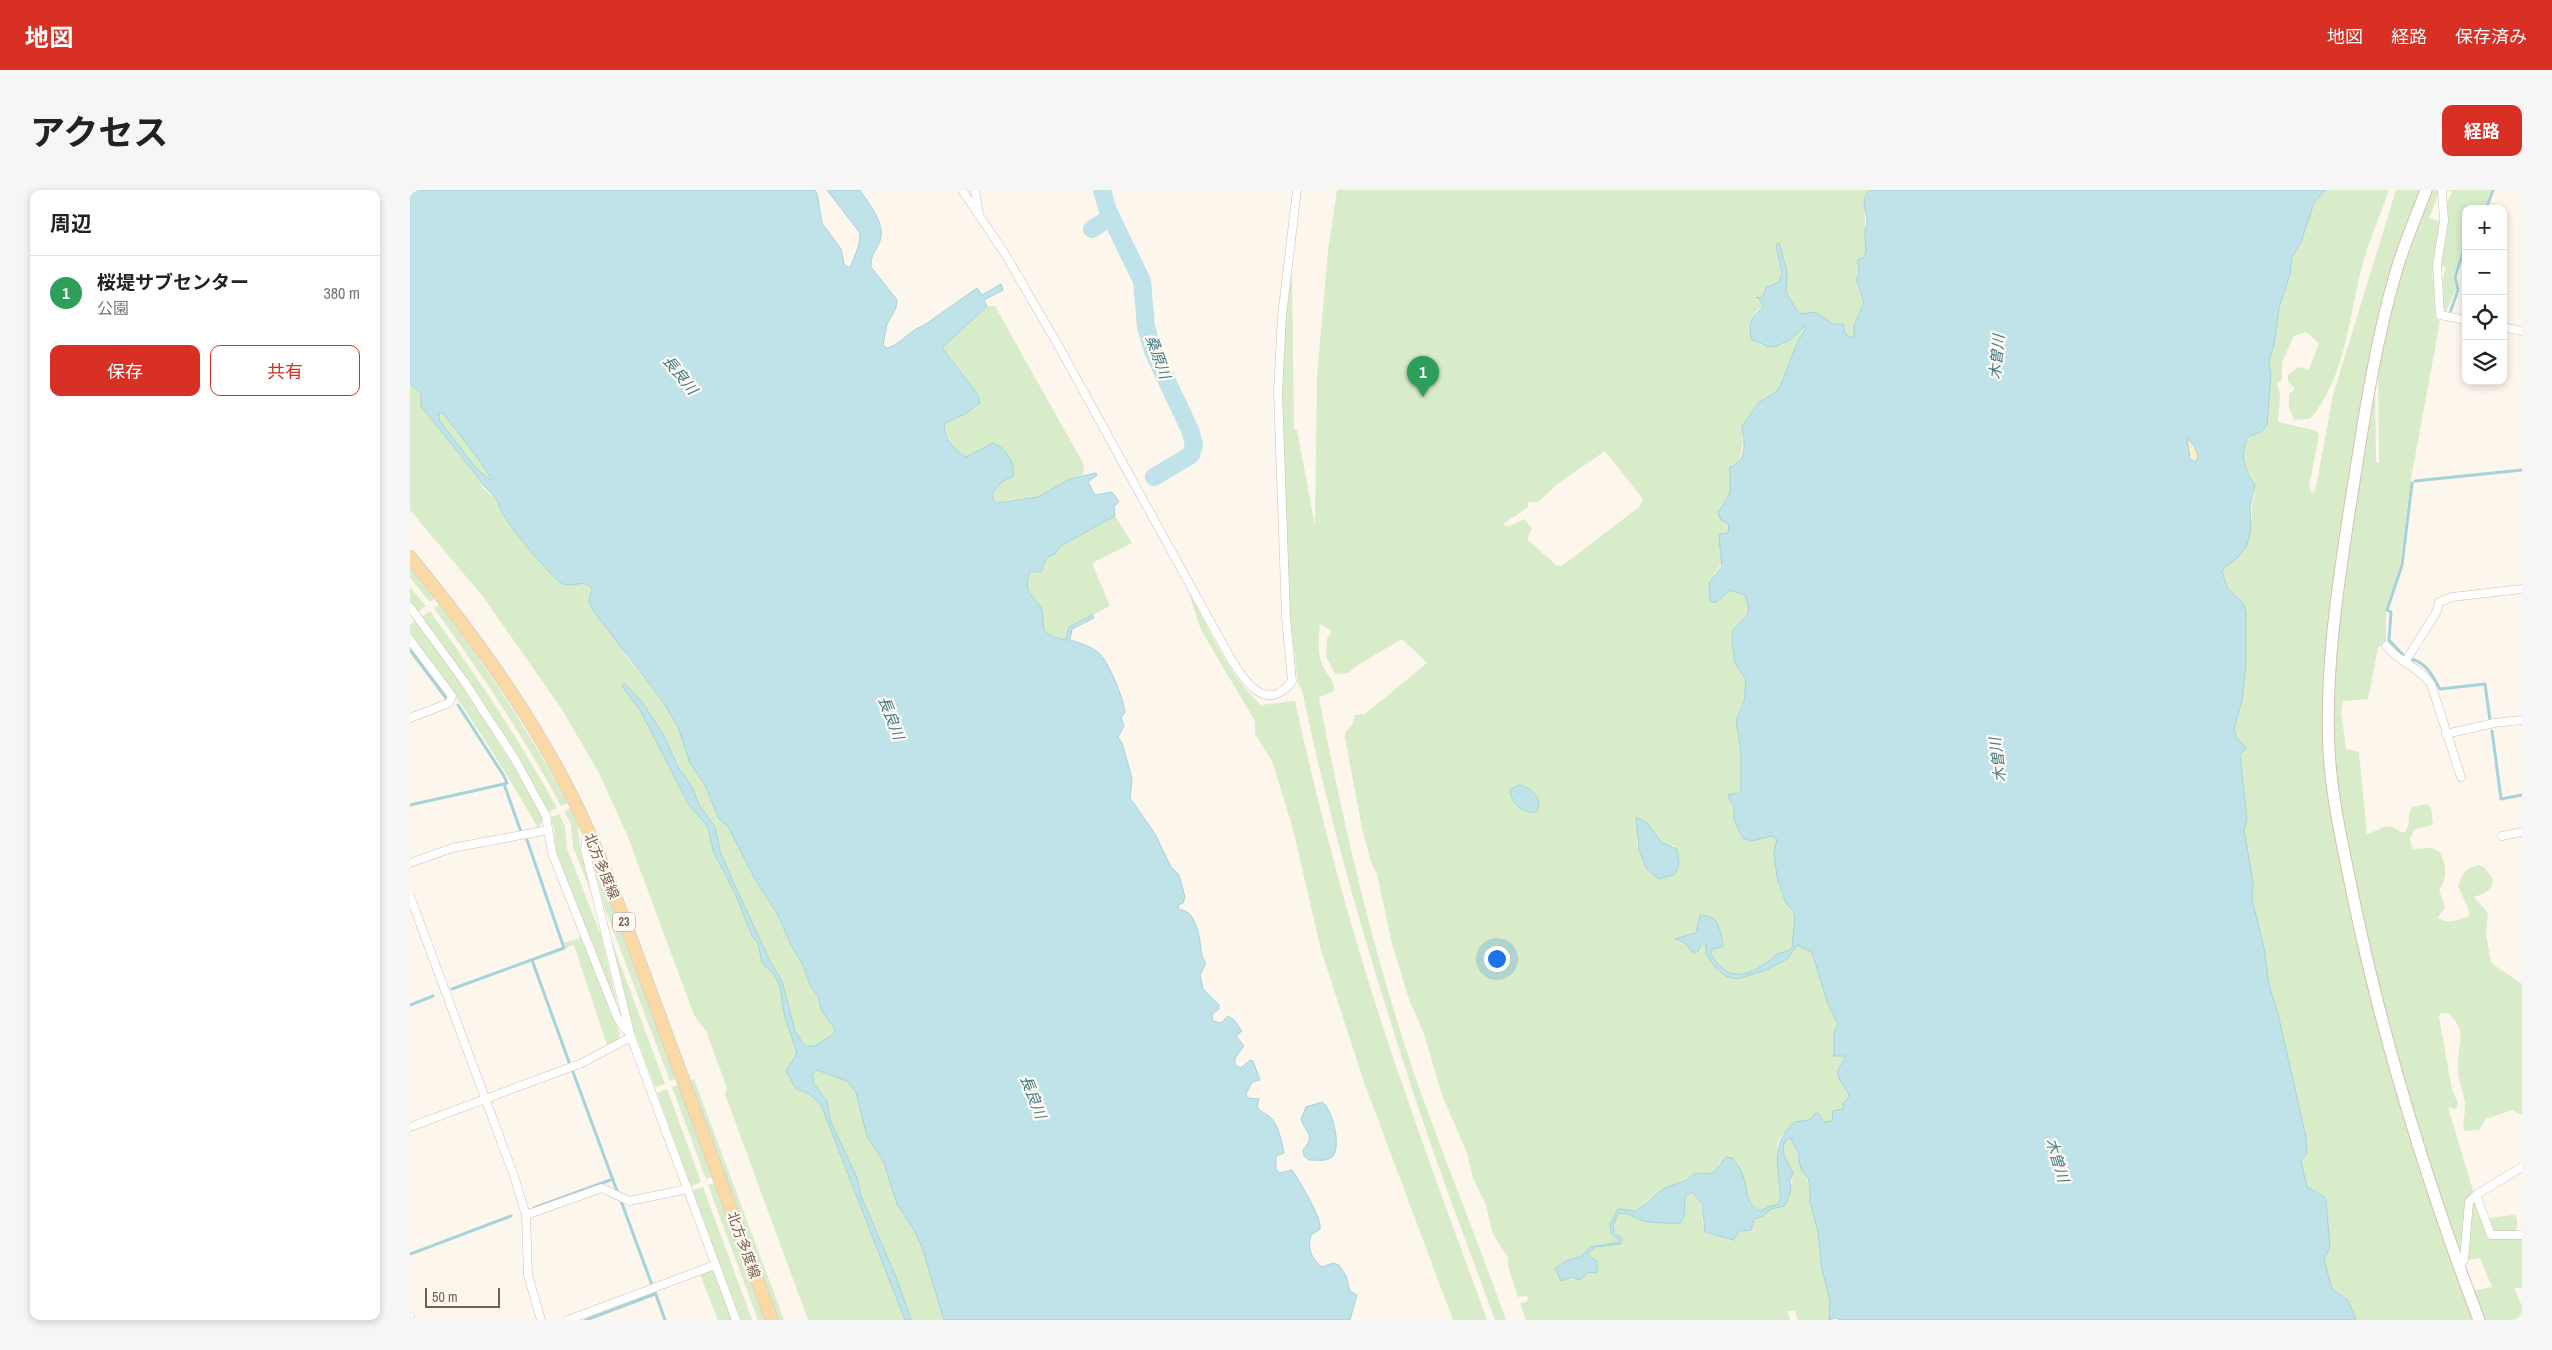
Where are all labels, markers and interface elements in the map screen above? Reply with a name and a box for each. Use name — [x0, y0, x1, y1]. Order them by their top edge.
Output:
text: 地図 — [25, 21, 73, 53]
text: 地図 — [2327, 24, 2363, 49]
text: 経路 — [2391, 24, 2427, 49]
text: 保存済み — [2455, 24, 2527, 49]
button: 経路 — [2442, 105, 2522, 156]
text: アクセス — [30, 109, 168, 156]
map controls — [2462, 205, 2507, 385]
button: + — [2462, 205, 2507, 250]
text: 周辺 — [50, 209, 92, 238]
button: − — [2462, 250, 2507, 295]
text: 桜堤サブセンター — [97, 269, 249, 295]
text: 1 — [62, 282, 70, 304]
text: 380 m — [324, 282, 360, 304]
button: locate — [2462, 295, 2507, 340]
text: 公園 — [97, 297, 129, 319]
water label: 桑原川 — [1141, 332, 1177, 383]
water label: 木曽川 — [1984, 332, 2009, 380]
button: layers — [2462, 340, 2507, 385]
button: 保存 — [50, 345, 200, 396]
button: 共有 — [210, 345, 360, 396]
water label: 長良川 — [658, 351, 704, 400]
pin: 1 — [1407, 356, 1439, 397]
water label: 長良川 — [874, 693, 910, 744]
water label: 木曽川 — [1984, 734, 2011, 784]
street label: 北方多度線 — [581, 830, 623, 902]
road number: 23 — [613, 912, 635, 932]
your location — [1484, 946, 1510, 972]
water label: 長良川 — [1016, 1072, 1052, 1123]
water label: 木曽川 — [2041, 1135, 2075, 1186]
street label: 北方多度線 — [724, 1209, 764, 1281]
scale bar — [425, 1285, 500, 1308]
text: 50 m — [432, 1288, 458, 1306]

